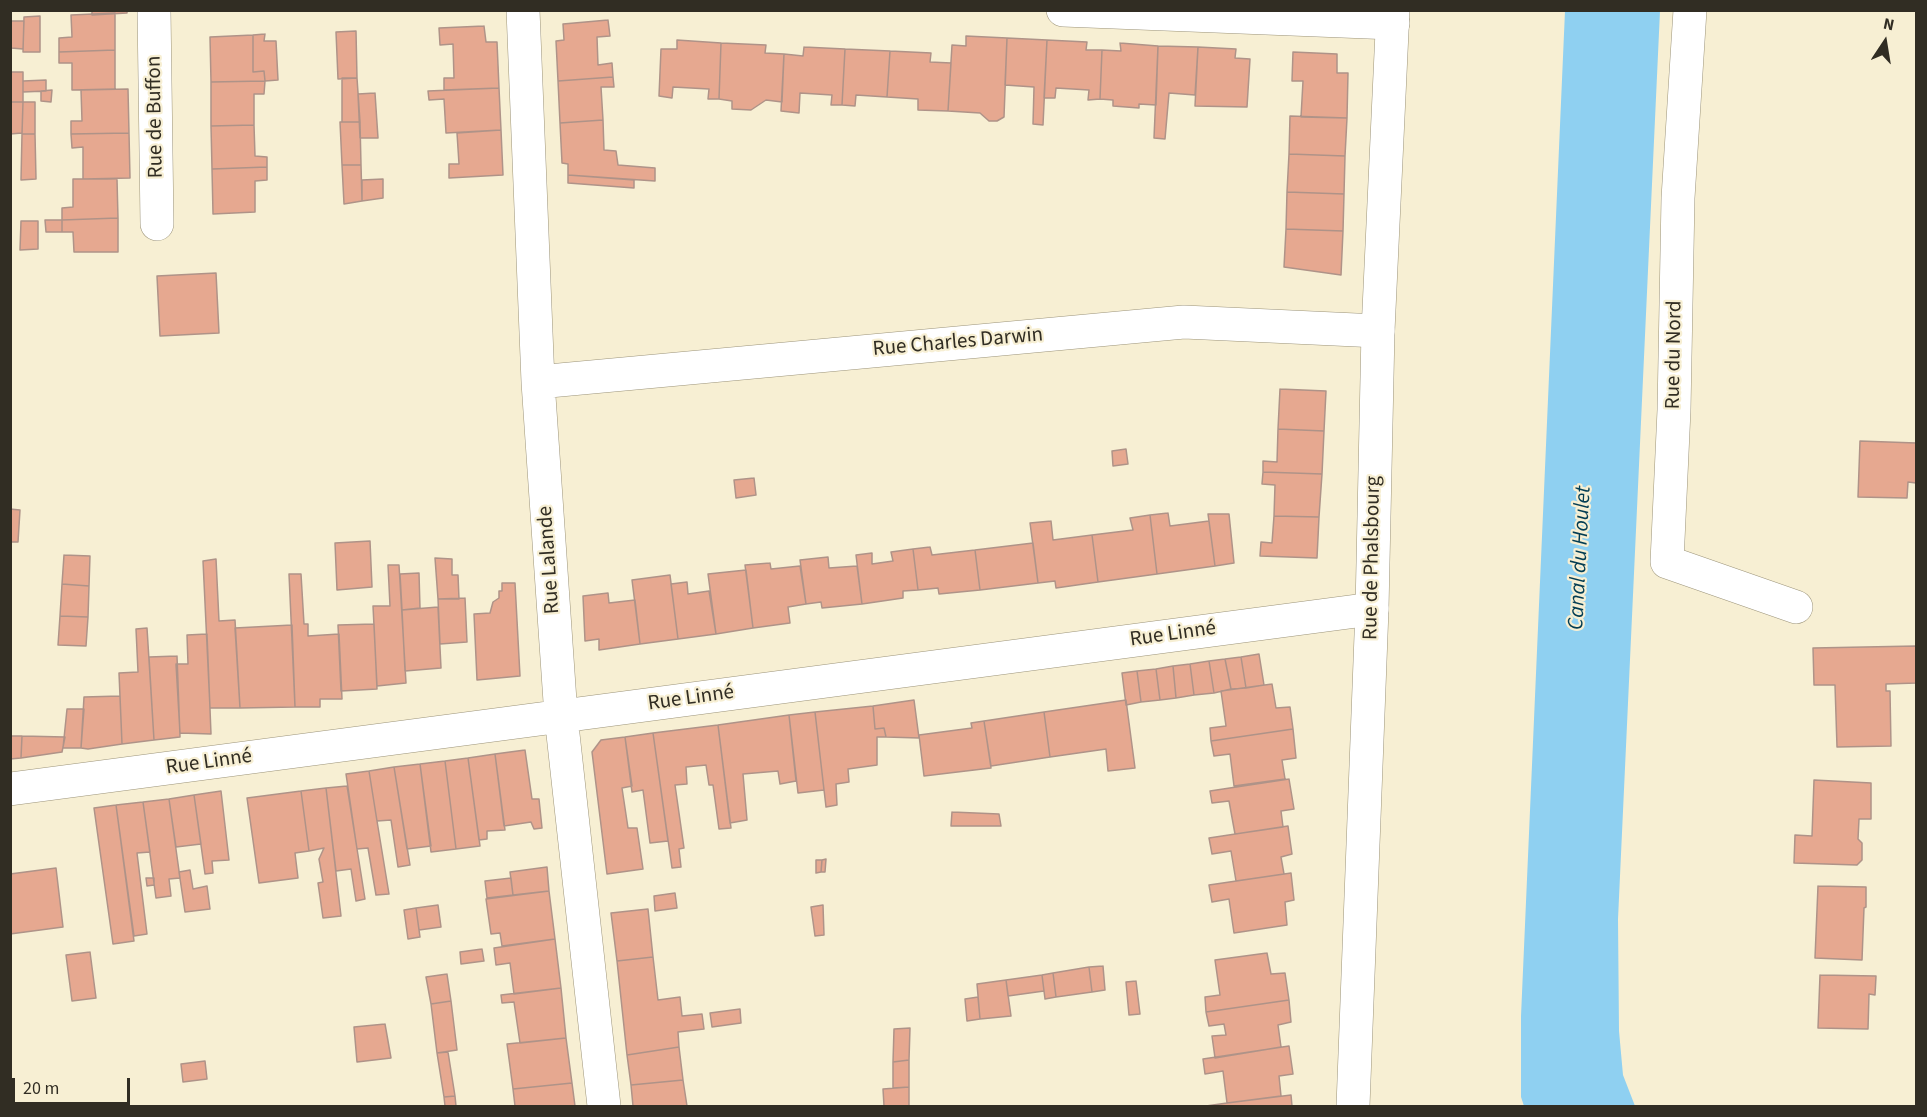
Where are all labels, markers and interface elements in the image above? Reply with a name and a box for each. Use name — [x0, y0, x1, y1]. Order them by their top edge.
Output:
north arrow — [1855, 12, 1915, 72]
text: N — [1881, 13, 1896, 36]
street label: Rue de Buffon — [142, 55, 170, 179]
street label: Rue du Nord — [1661, 300, 1689, 410]
street label: Rue Charles Darwin — [872, 323, 1044, 363]
street label: Rue de Phalsbourg — [1359, 476, 1387, 640]
water label: Canal du Houlet — [1564, 485, 1598, 631]
street label: Rue Lalande — [534, 505, 566, 615]
street label: Rue Linné — [1128, 616, 1218, 654]
street label: Rue Linné — [646, 680, 736, 718]
street label: Rue Linné — [164, 744, 254, 782]
scale bar — [15, 1066, 134, 1104]
text: 20 m — [23, 1076, 59, 1101]

